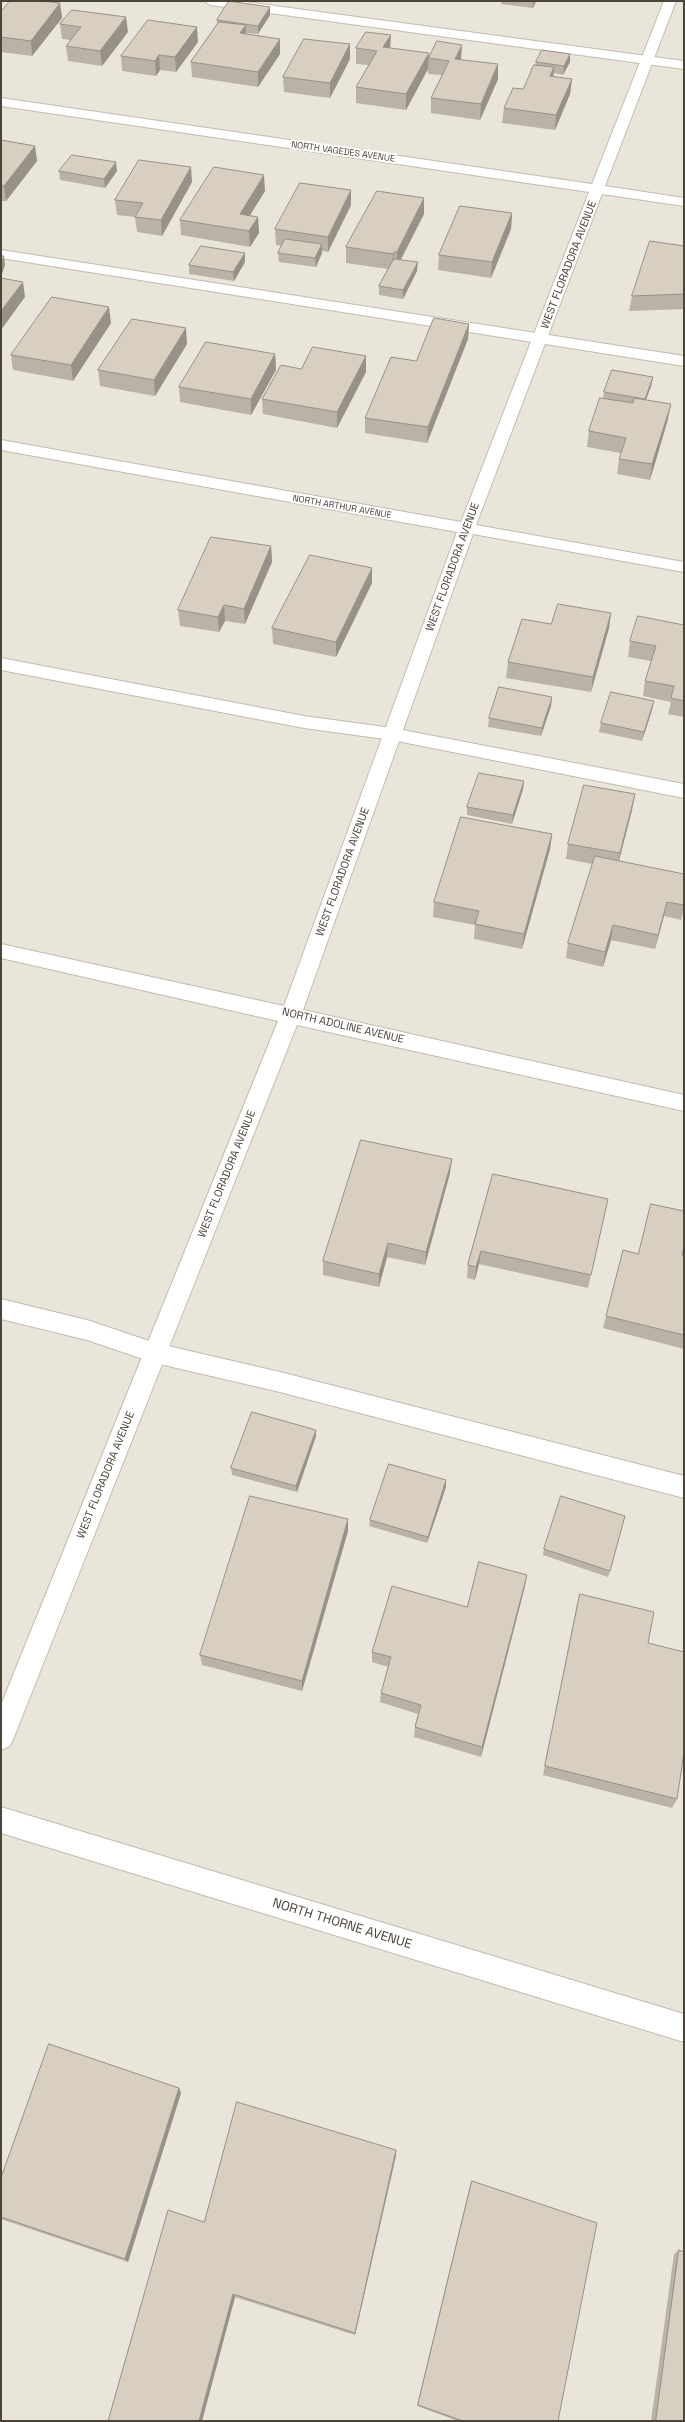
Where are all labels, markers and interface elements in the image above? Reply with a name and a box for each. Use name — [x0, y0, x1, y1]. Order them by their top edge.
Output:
street label: NORTH VAGEDES AVENUE — [290, 139, 396, 165]
street label: WEST FLORADORA AVENUE — [538, 199, 600, 331]
street label: NORTH ARTHUR AVENUE — [292, 493, 392, 521]
street label: WEST FLORADORA AVENUE — [424, 501, 482, 633]
street label: WEST FLORADORA AVENUE — [314, 806, 372, 938]
street label: NORTH ADOLINE AVENUE — [281, 1006, 405, 1046]
street label: WEST FLORADORA AVENUE — [195, 1108, 259, 1240]
street label: WEST FLORADORA AVENUE — [74, 1409, 138, 1541]
street label: NORTH THORNE AVENUE — [271, 1895, 413, 1953]

